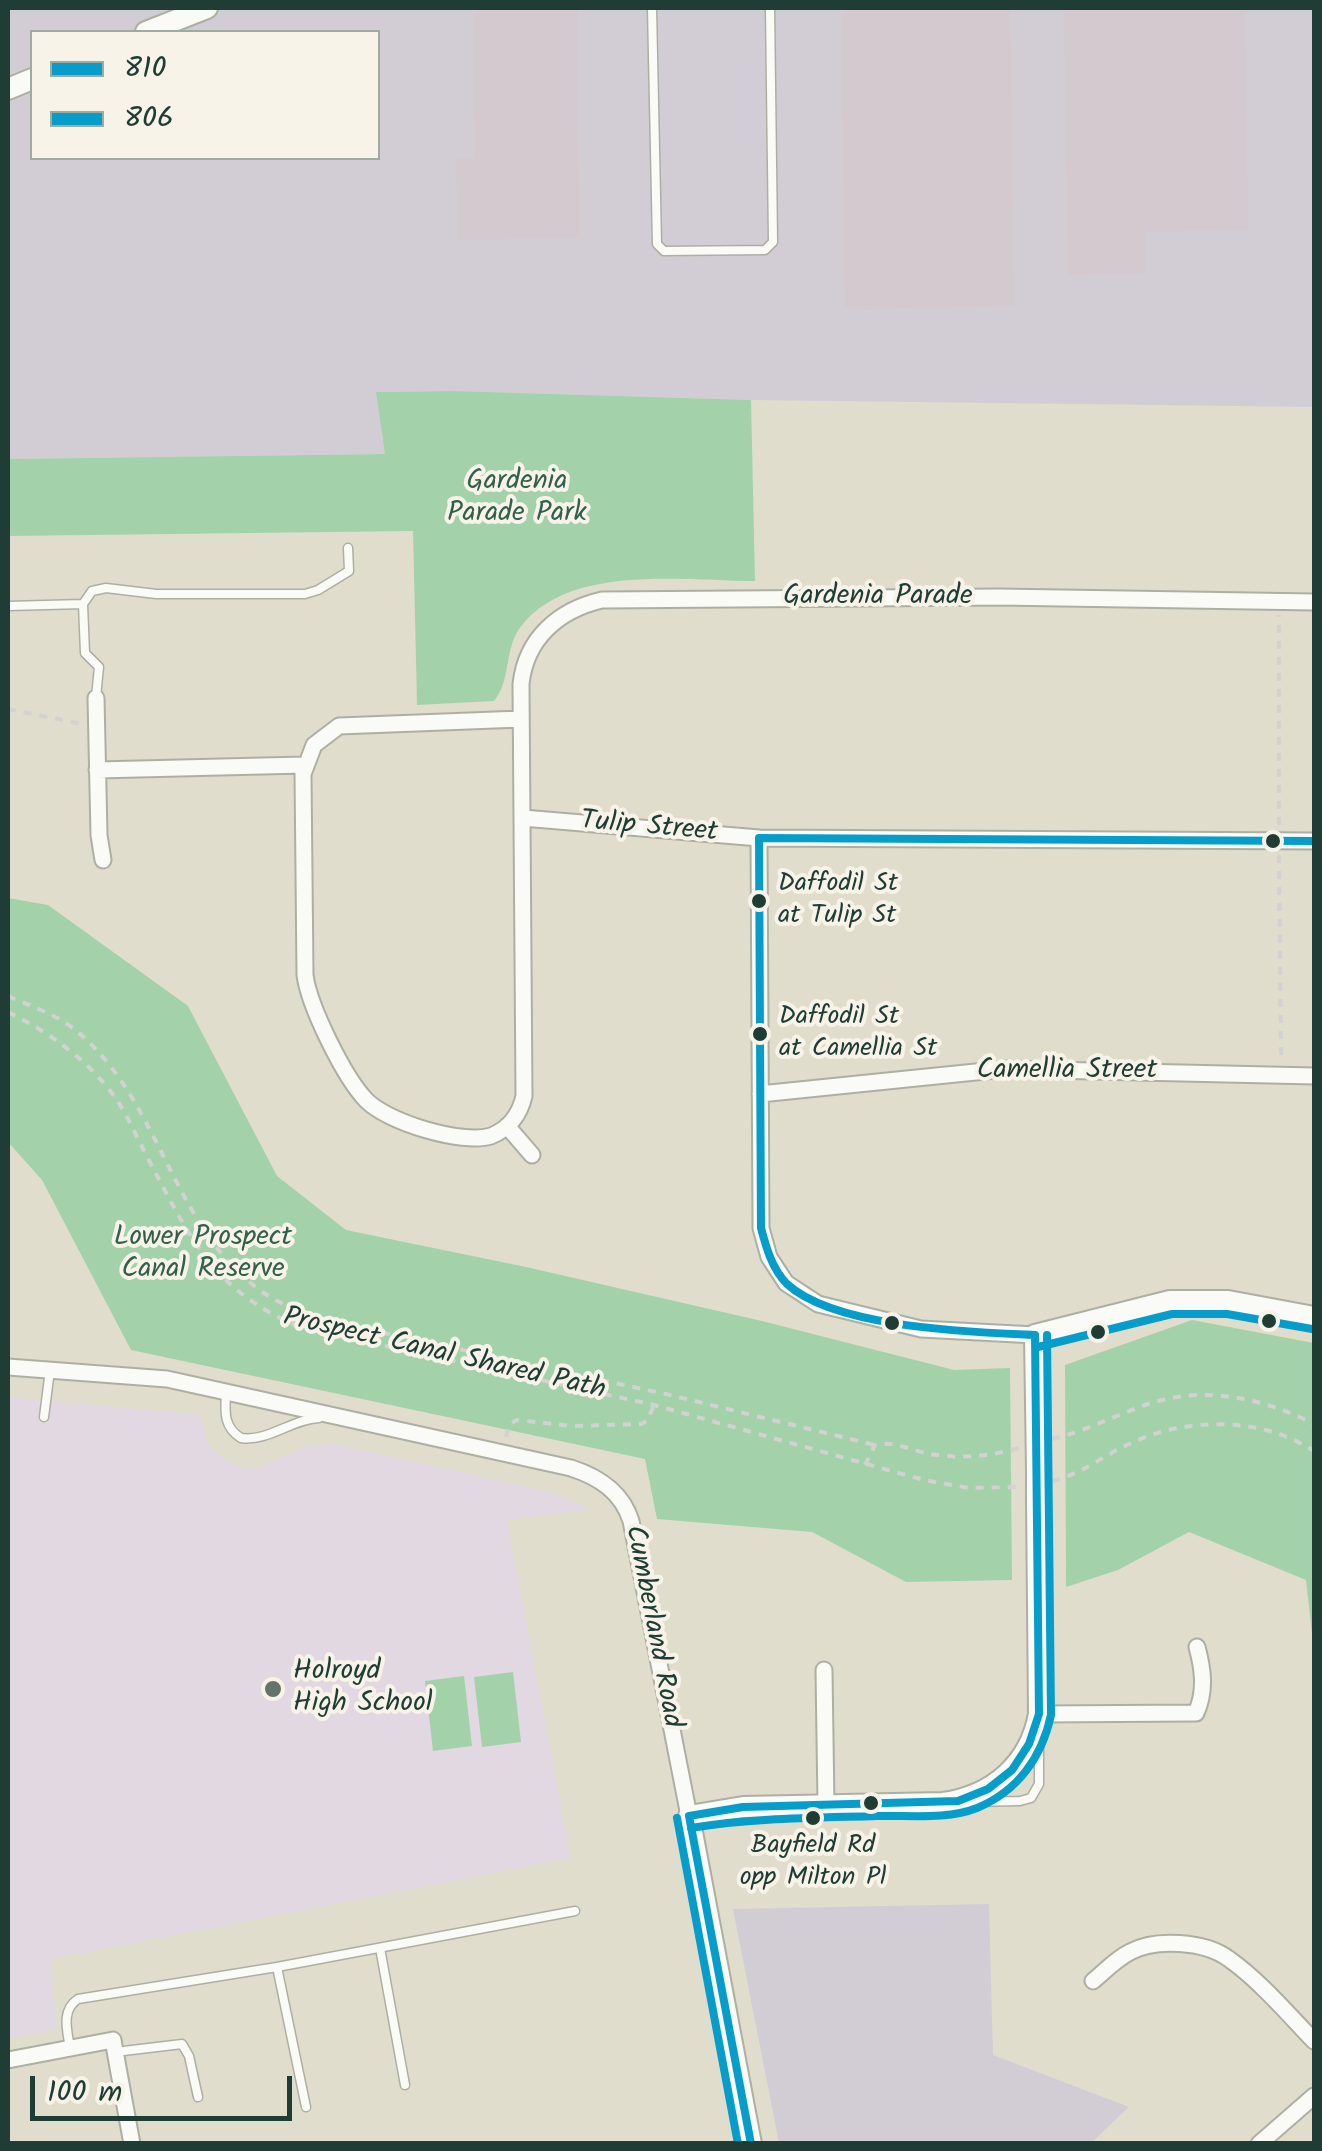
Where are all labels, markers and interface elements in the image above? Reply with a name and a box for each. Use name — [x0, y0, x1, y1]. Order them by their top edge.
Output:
legend — [30, 30, 380, 160]
text: 810 — [124, 45, 166, 93]
text: 806 — [124, 95, 174, 143]
park label: Gardenia Parade Park — [447, 466, 587, 532]
street label: Gardenia Parade — [783, 581, 973, 615]
street label: Tulip Street — [579, 806, 719, 852]
unlabelled marker — [1263, 831, 1283, 851]
place label: Daffodil St at Tulip St — [778, 870, 898, 931]
marker: Daffodil St at Tulip St — [749, 891, 769, 911]
place label: Daffodil St at Camellia St — [779, 1003, 937, 1064]
marker: Daffodil St at Camellia St — [750, 1024, 770, 1044]
street label: Camellia Street — [977, 1055, 1157, 1089]
park label: Lower Prospect Canal Reserve — [114, 1222, 292, 1288]
street label: Prospect Canal Shared Path — [280, 1303, 608, 1409]
unlabelled marker — [1259, 1311, 1279, 1331]
unlabelled marker — [882, 1313, 902, 1333]
unlabelled marker — [1088, 1322, 1108, 1342]
street label: Cumberland Road — [615, 1523, 687, 1731]
place label: Holroyd High School — [293, 1656, 433, 1722]
marker: Holroyd High School — [262, 1678, 284, 1700]
unlabelled marker — [861, 1793, 881, 1813]
marker: Bayfield Rd opp Milton Pl — [803, 1808, 823, 1828]
place label: Bayfield Rd opp Milton Pl — [740, 1832, 886, 1894]
scale bar — [35, 2056, 298, 2118]
text: 100 m — [47, 2069, 122, 2117]

